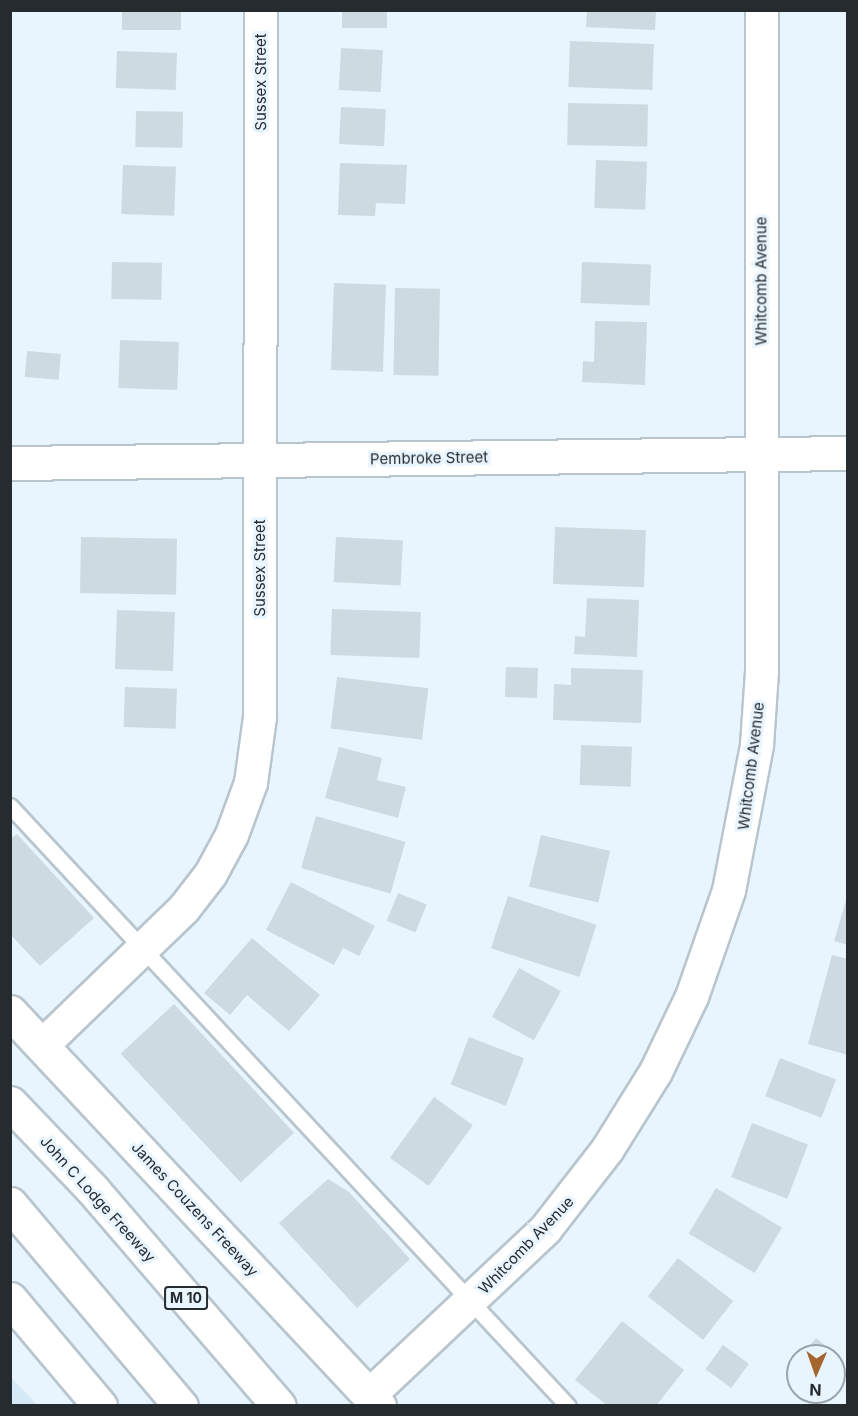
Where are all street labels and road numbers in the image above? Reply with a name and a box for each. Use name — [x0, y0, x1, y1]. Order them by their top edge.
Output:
street label: Sussex Street — [252, 33, 270, 131]
street label: Whitcomb Avenue — [752, 217, 770, 345]
street label: Pembroke Street — [370, 448, 488, 468]
street label: Sussex Street — [251, 519, 269, 617]
street label: Whitcomb Avenue — [734, 701, 768, 831]
street label: John C Lodge Freeway — [37, 1132, 159, 1266]
street label: James Couzens Freeway — [128, 1138, 262, 1280]
street label: Whitcomb Avenue — [475, 1192, 577, 1298]
road number: M 10 — [164, 1287, 208, 1309]

